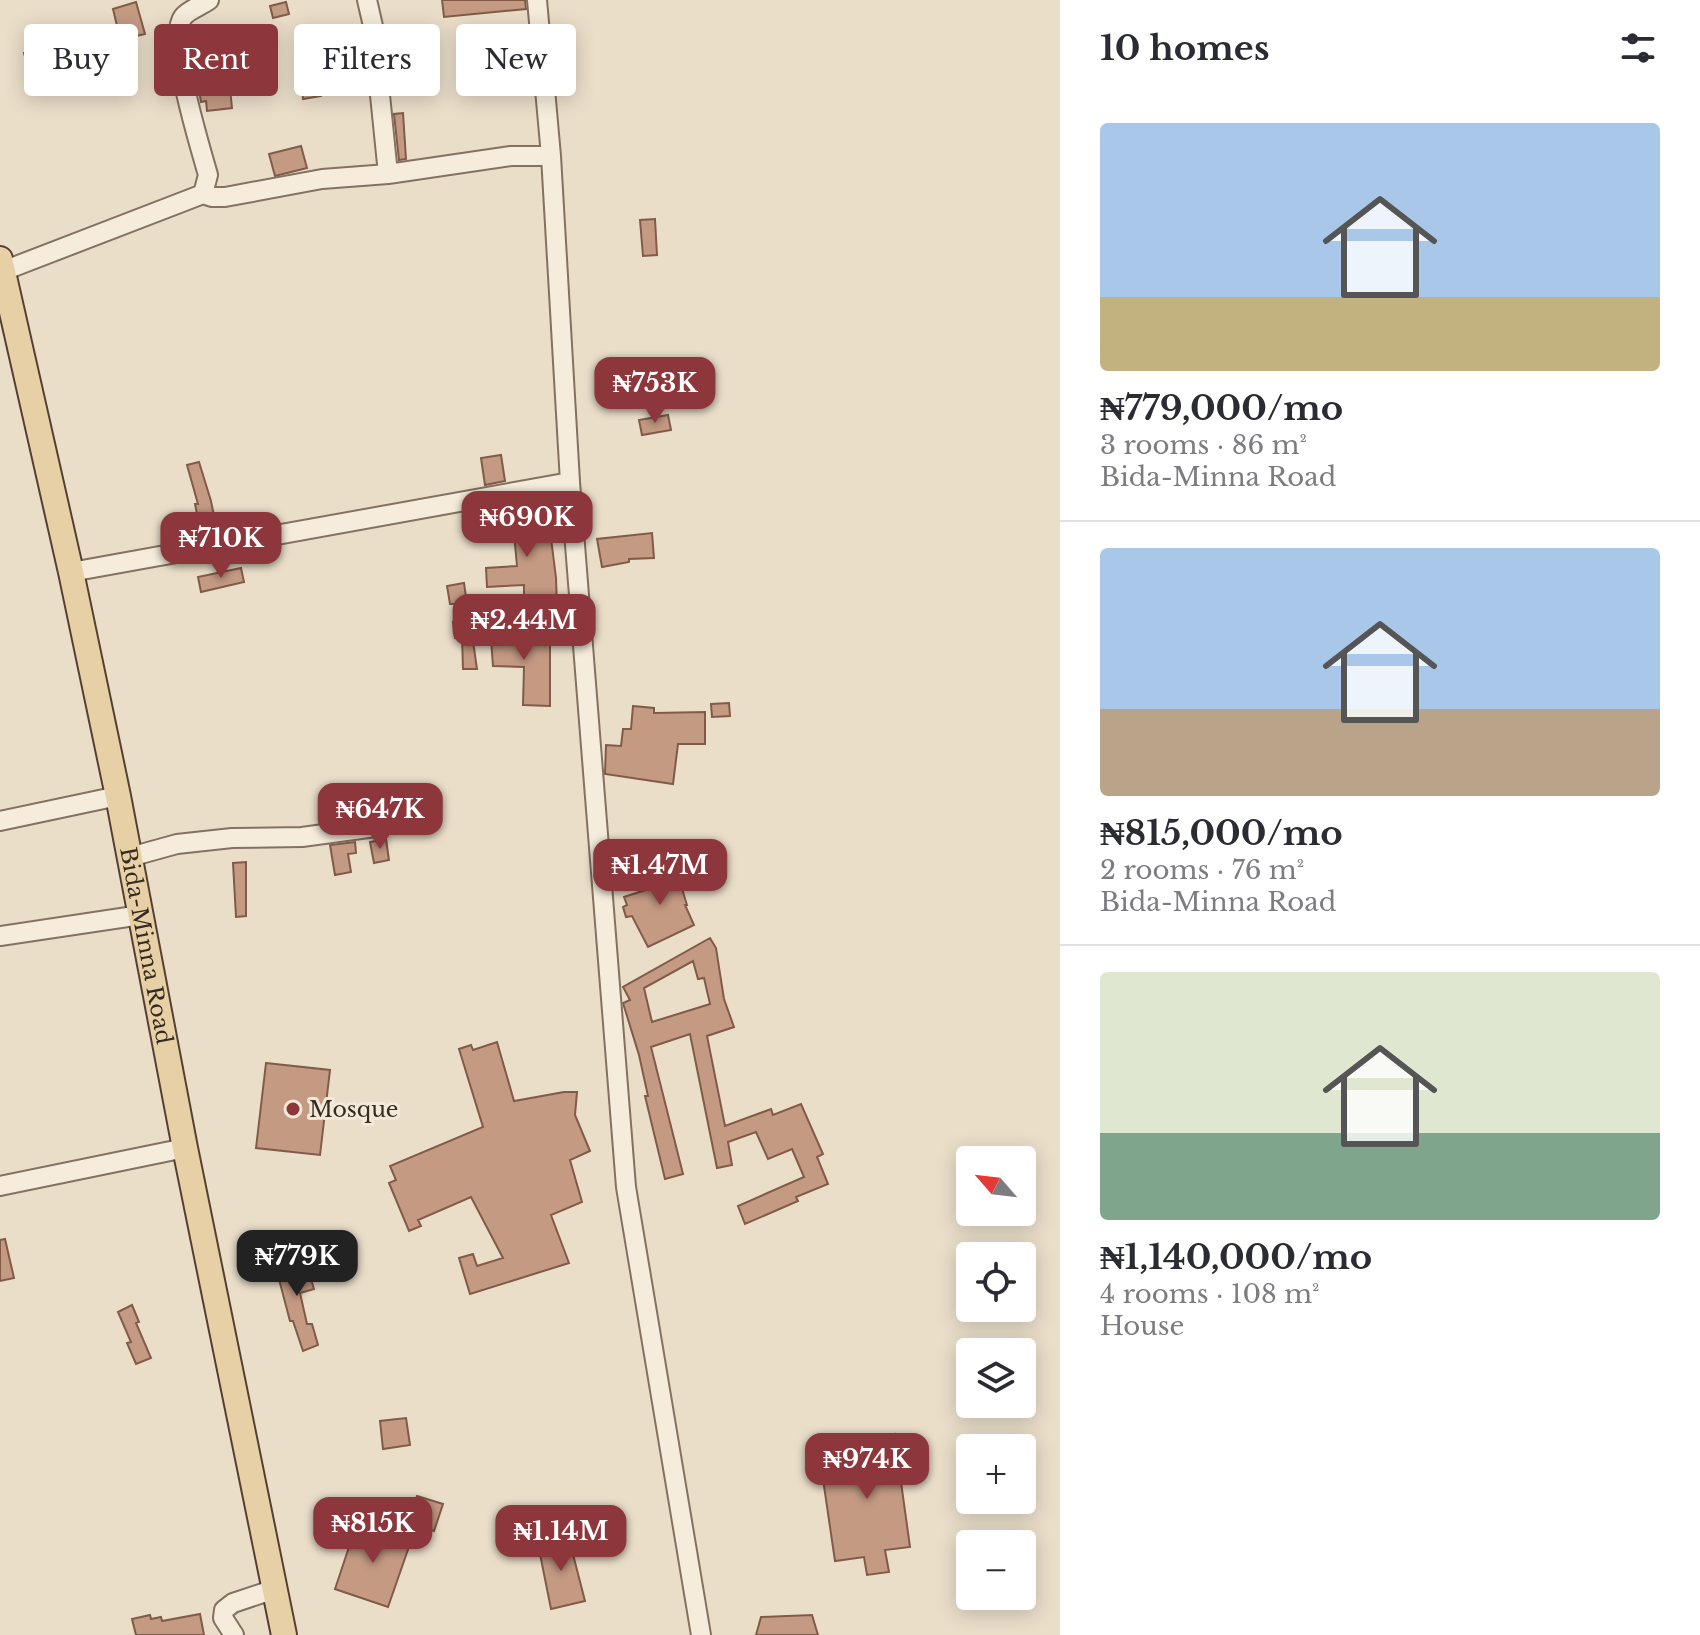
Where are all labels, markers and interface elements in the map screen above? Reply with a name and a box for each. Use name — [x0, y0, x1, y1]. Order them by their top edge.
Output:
chip: Buy — [24, 24, 138, 96]
chip: Rent — [154, 24, 278, 96]
chip: Filters — [294, 24, 440, 96]
chip: New — [456, 24, 576, 96]
icon: filters — [1616, 26, 1660, 70]
text: 10 homes — [1100, 27, 1270, 69]
icon: home — [1308, 175, 1452, 319]
pin: ₦753K — [599, 357, 711, 425]
text: ₦753K — [612, 367, 698, 399]
text: ₦779,000/mo — [1100, 387, 1343, 429]
text: 3 rooms · 86 m² — [1100, 429, 1307, 461]
text: Bida-Minna Road — [1100, 461, 1336, 493]
pin: ₦690K — [471, 491, 583, 559]
text: ₦690K — [480, 501, 574, 533]
pin: ₦710K — [165, 512, 277, 580]
text: ₦710K — [178, 522, 264, 554]
pin: ₦2.44M — [459, 594, 589, 662]
icon: home — [1308, 600, 1452, 744]
text: ₦2.44M — [471, 604, 577, 636]
pin: ₦647K — [324, 783, 436, 851]
text: ₦647K — [336, 793, 424, 825]
text: ₦815,000/mo — [1100, 812, 1343, 854]
pin: ₦1.47M — [595, 839, 725, 907]
street label: Bida-Minna Road — [114, 845, 178, 1046]
text: ₦1.47M — [611, 849, 709, 881]
text: 2 rooms · 76 m² — [1100, 854, 1304, 886]
text: Bida-Minna Road — [1100, 886, 1336, 918]
icon: home — [1308, 1024, 1452, 1168]
place label: Mosque — [309, 1096, 398, 1123]
marker: Mosque — [284, 1100, 302, 1118]
north arrow — [956, 1146, 1036, 1226]
map controls — [956, 1146, 1036, 1610]
pin: ₦779K — [241, 1230, 353, 1298]
text: ₦1,140,000/mo — [1100, 1236, 1372, 1278]
text: ₦779K — [255, 1240, 339, 1272]
button: locate — [956, 1242, 1036, 1322]
text: 4 rooms · 108 m² — [1100, 1278, 1320, 1310]
text: House — [1100, 1310, 1184, 1342]
button: layers — [956, 1338, 1036, 1418]
pin: ₦974K — [811, 1433, 923, 1501]
button: + — [956, 1434, 1036, 1514]
text: ₦974K — [823, 1443, 911, 1475]
pin: ₦815K — [317, 1497, 429, 1565]
pin: ₦1.14M — [496, 1505, 626, 1573]
text: ₦815K — [331, 1507, 415, 1539]
text: ₦1.14M — [513, 1515, 609, 1547]
button: − — [956, 1530, 1036, 1610]

